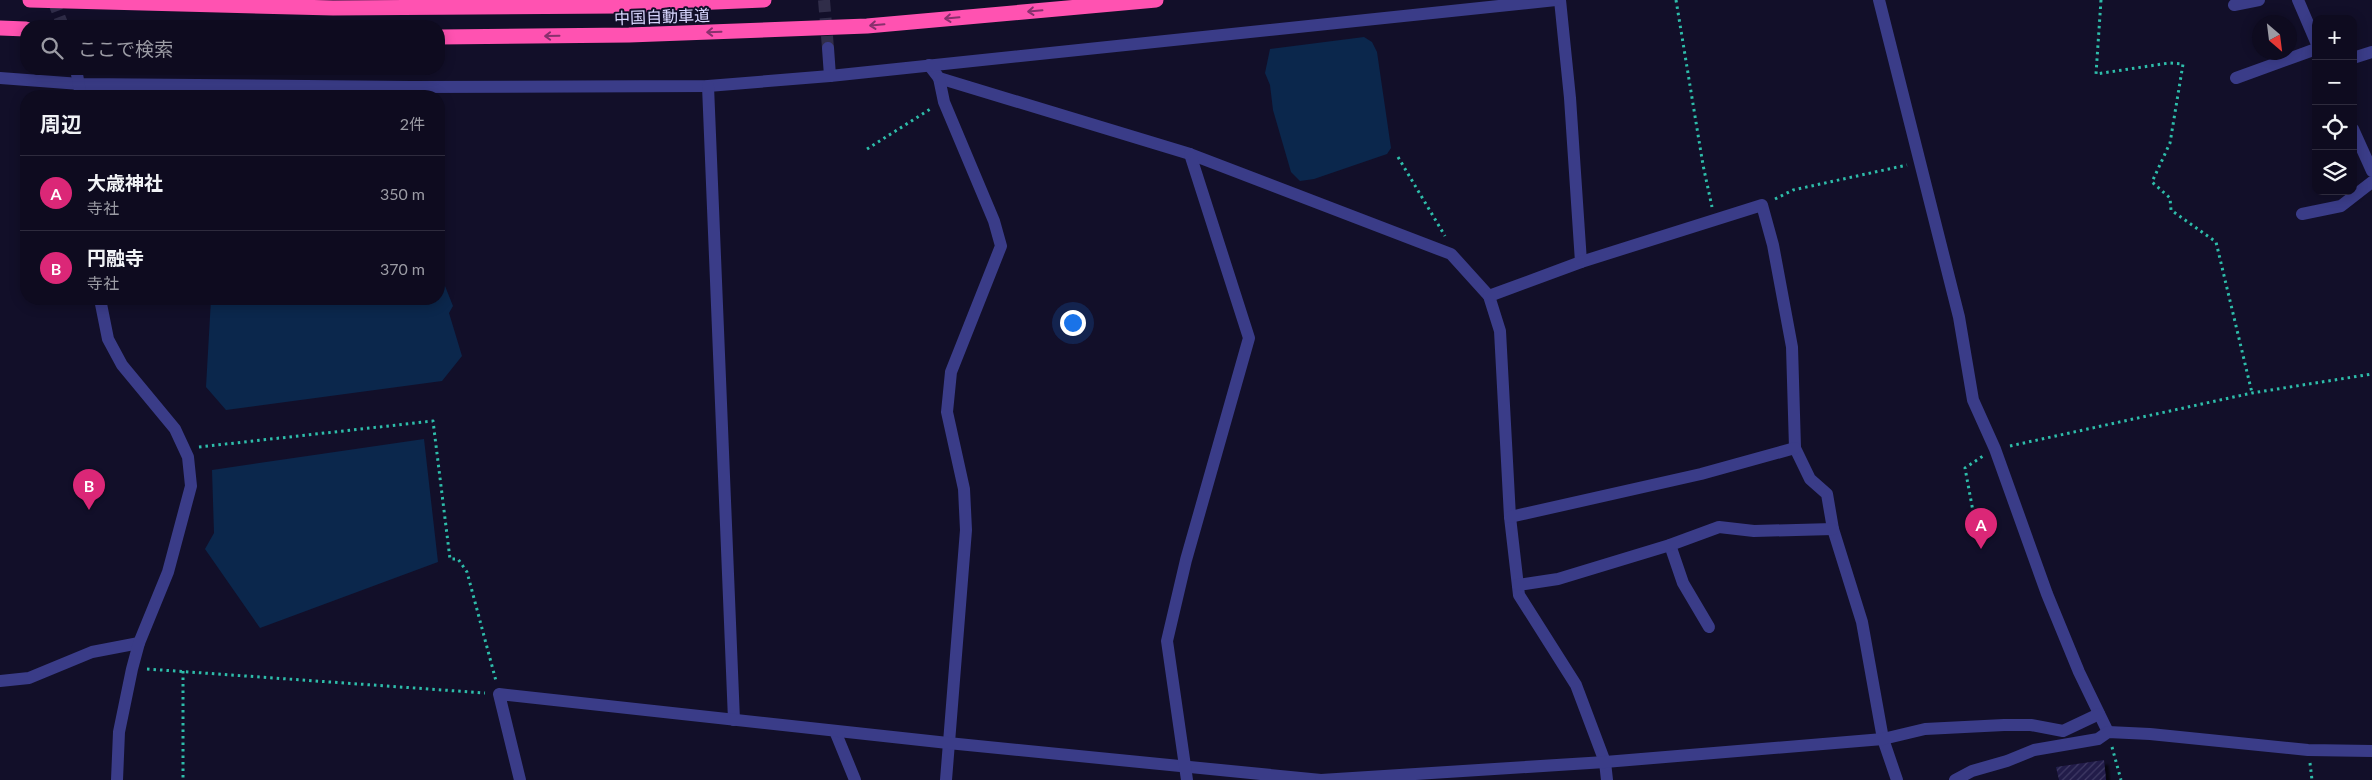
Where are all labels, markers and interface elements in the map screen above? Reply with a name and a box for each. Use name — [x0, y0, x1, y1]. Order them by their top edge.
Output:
street label: 中国自動車道 — [614, 5, 710, 27]
one-way arrow — [1028, 6, 1044, 16]
one-way arrow — [944, 14, 960, 23]
north arrow — [2252, 15, 2297, 60]
map controls — [2312, 15, 2357, 195]
button: + — [2312, 15, 2357, 60]
search box — [20, 20, 445, 75]
one-way arrow — [869, 20, 885, 30]
one-way arrow — [707, 27, 723, 37]
one-way arrow — [544, 31, 560, 41]
icon: search — [38, 34, 66, 62]
text: ここで検索 — [78, 37, 173, 60]
button: − — [2312, 60, 2357, 105]
button: locate — [2312, 105, 2357, 150]
text: 周辺 — [40, 111, 82, 136]
text: 2件 — [400, 114, 425, 133]
button: layers — [2312, 150, 2357, 195]
text: 大歳神社 — [87, 171, 163, 194]
text: A — [50, 184, 62, 203]
text: 350 m — [380, 184, 425, 203]
text: 寺社 — [87, 198, 119, 217]
text: 円融寺 — [87, 246, 144, 269]
text: B — [51, 259, 61, 278]
text: 370 m — [380, 259, 425, 278]
text: 寺社 — [87, 273, 119, 292]
your location — [1060, 310, 1086, 336]
pin: B — [73, 469, 105, 510]
pin: A — [1965, 508, 1997, 549]

